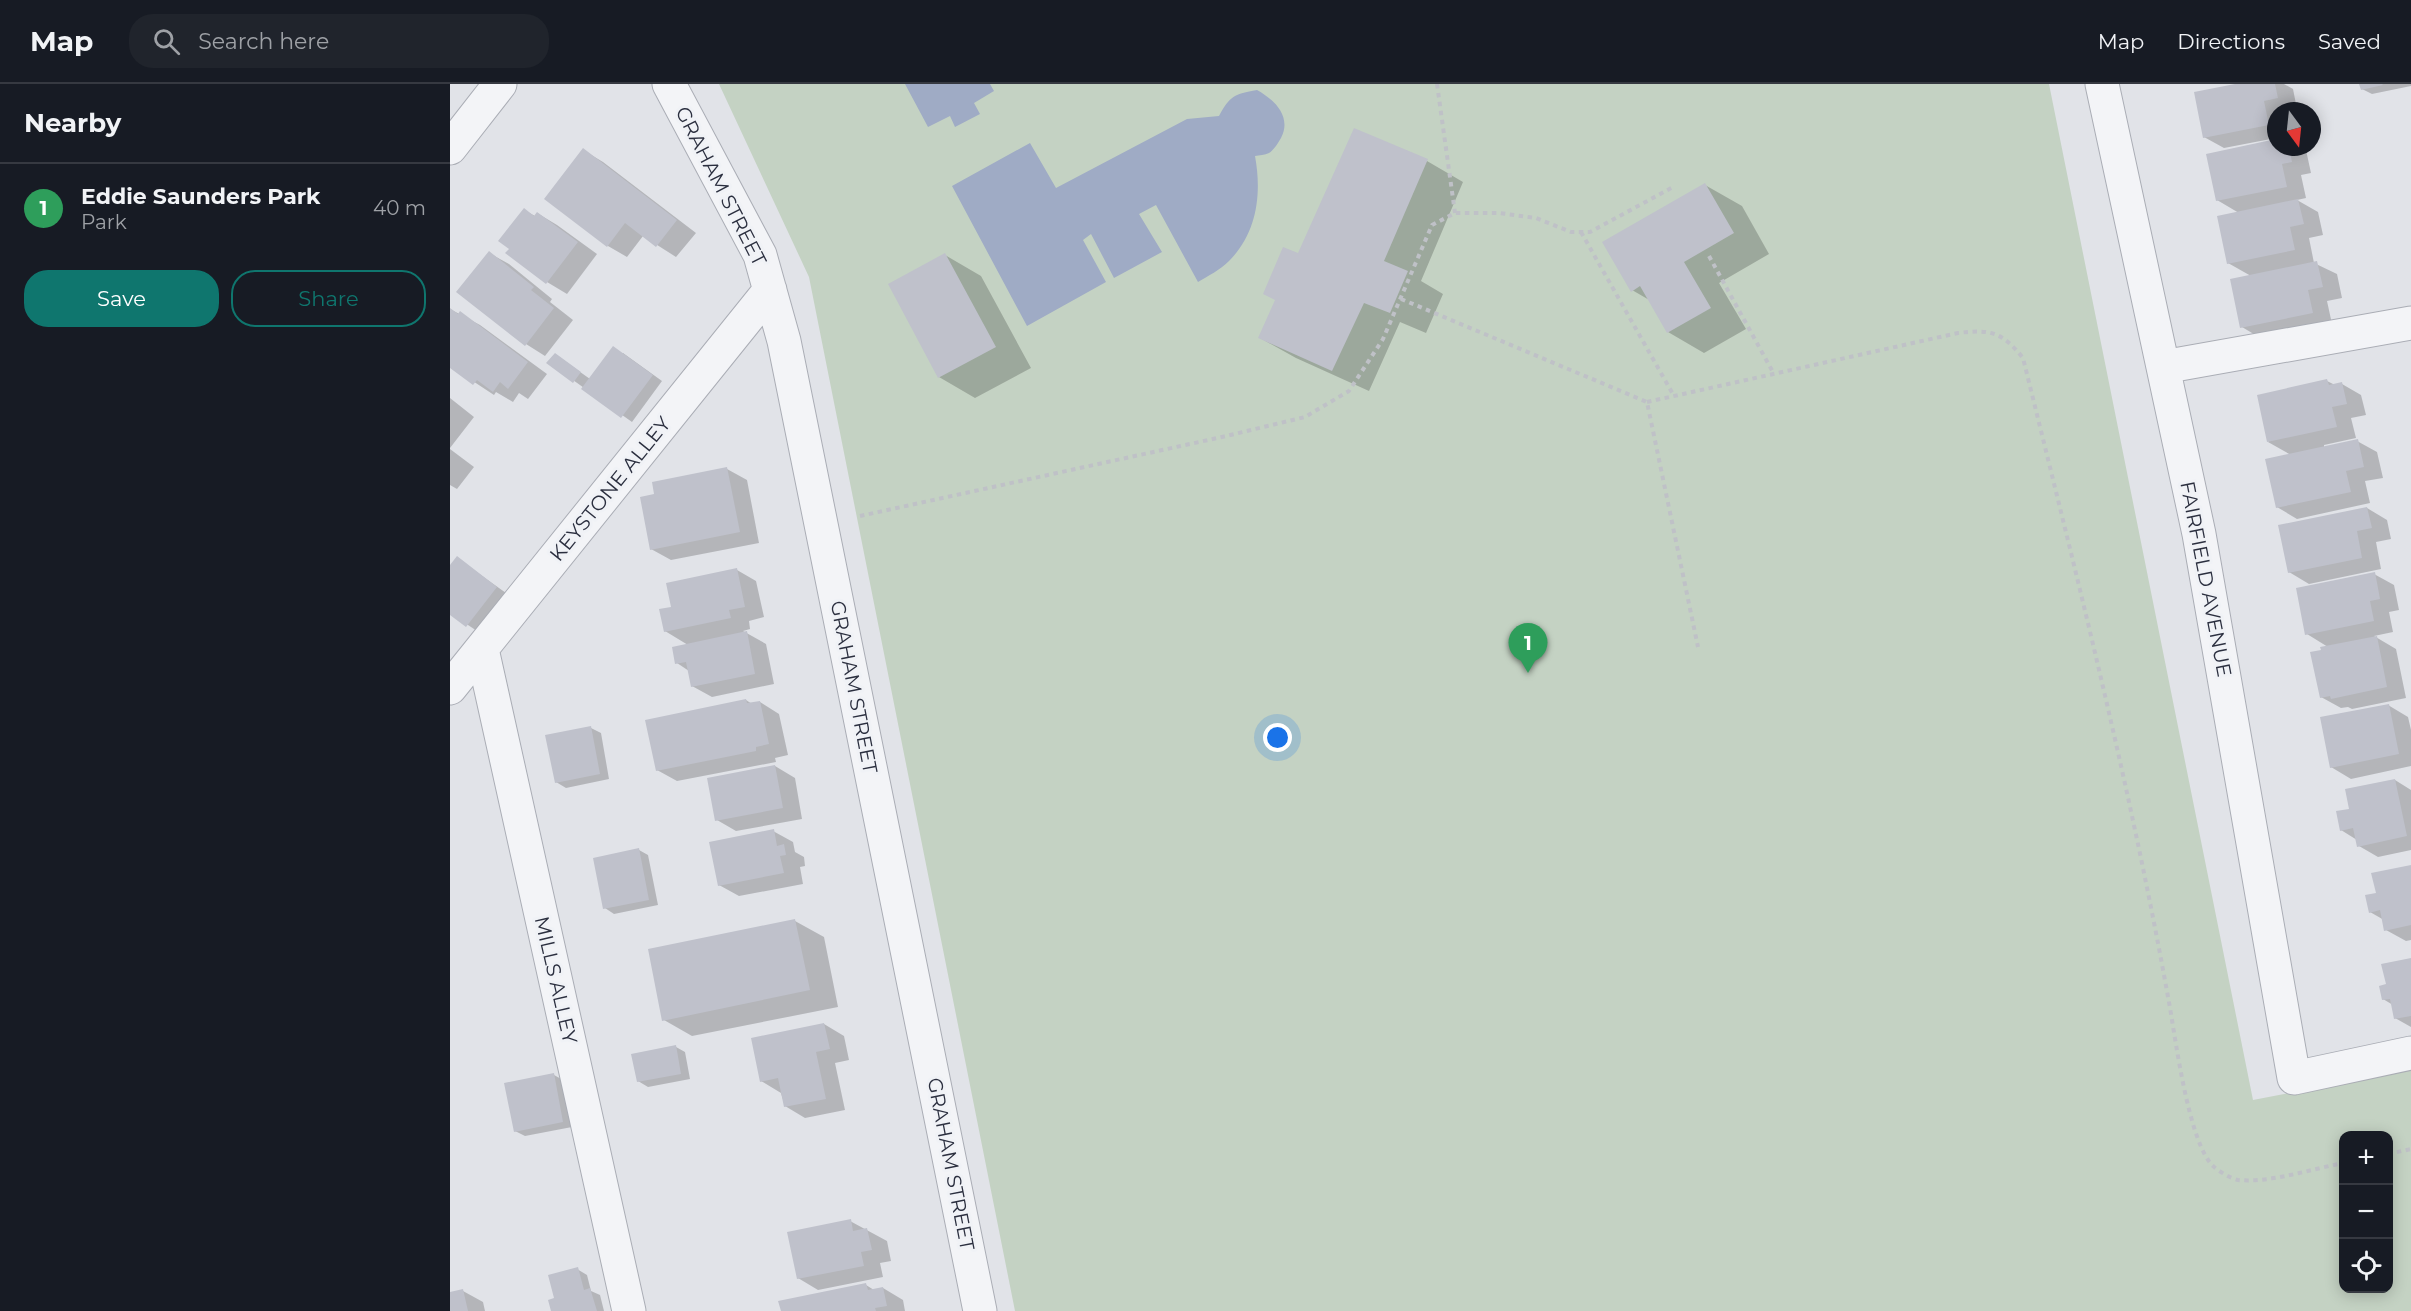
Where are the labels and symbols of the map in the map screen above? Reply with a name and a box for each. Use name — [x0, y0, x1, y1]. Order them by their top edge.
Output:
street label: GRAHAM STREET — [670, 102, 772, 270]
north arrow — [2267, 102, 2321, 156]
street label: KEYSTONE ALLEY — [544, 412, 676, 566]
street label: FAIRFIELD AVENUE — [2175, 479, 2237, 679]
street label: GRAHAM STREET — [825, 599, 883, 776]
pin: 1 — [1508, 624, 1548, 673]
your location — [1263, 723, 1292, 752]
street label: MILLS ALLEY — [530, 914, 582, 1046]
street label: GRAHAM STREET — [922, 1076, 980, 1253]

